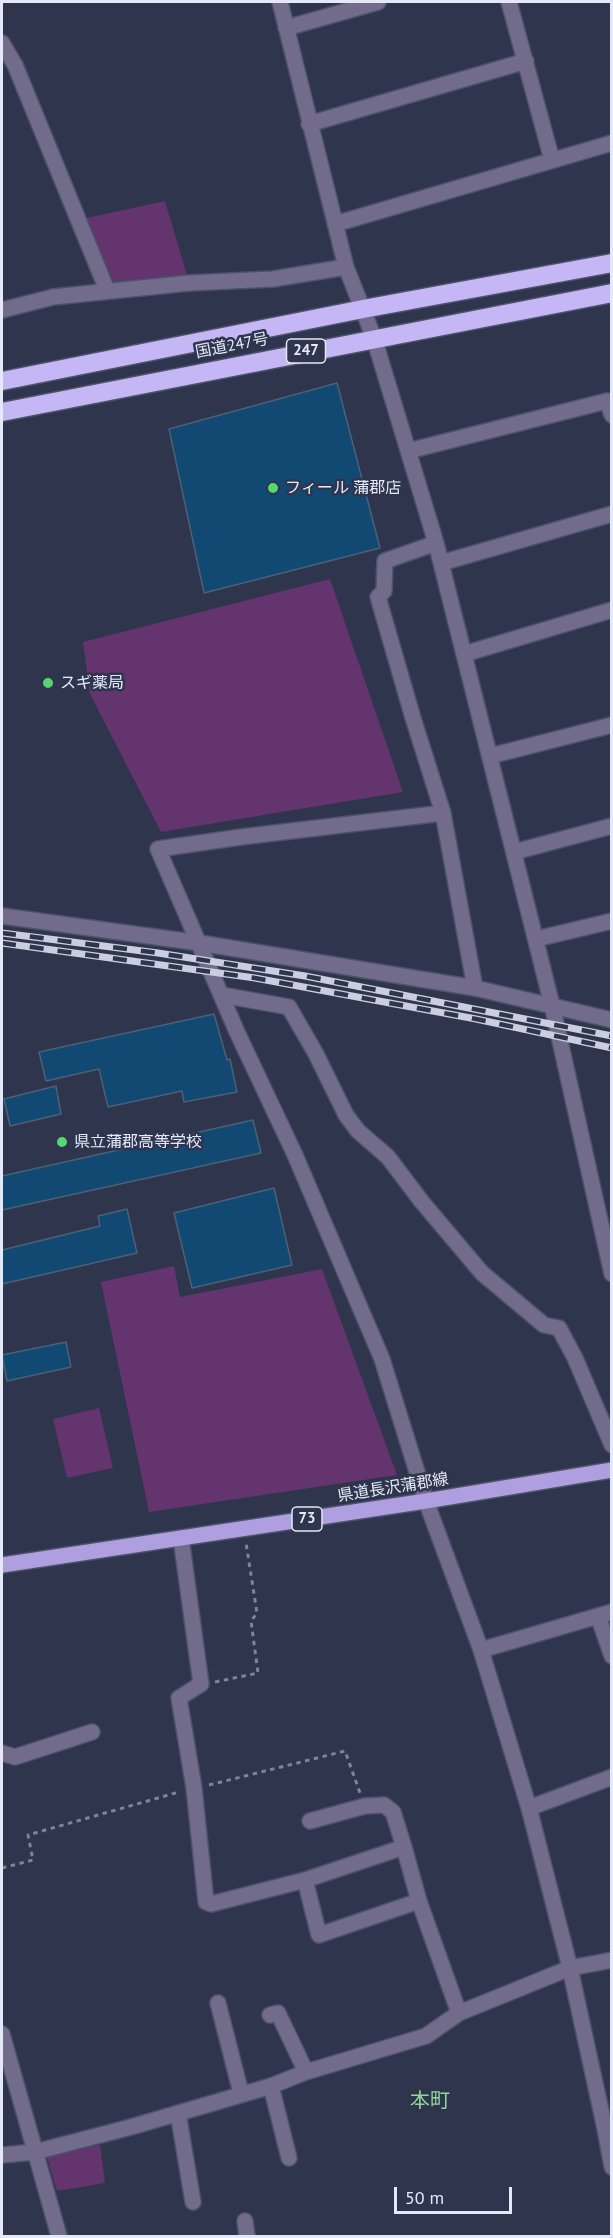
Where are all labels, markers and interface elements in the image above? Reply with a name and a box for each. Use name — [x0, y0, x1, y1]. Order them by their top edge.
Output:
street label: 国道247号 — [194, 330, 270, 362]
road number: 247 — [286, 339, 326, 363]
place label: フィール 蒲郡店 — [285, 478, 401, 498]
marker: フィール 蒲郡店 — [266, 481, 280, 495]
place label: スギ薬局 — [60, 673, 124, 693]
marker: スギ薬局 — [41, 676, 55, 690]
place label: 県立蒲郡高等学校 — [74, 1132, 202, 1152]
marker: 県立蒲郡高等学校 — [55, 1135, 69, 1149]
street label: 県道長沢蒲郡線 — [336, 1470, 450, 1506]
road number: 73 — [292, 1507, 322, 1531]
district label: 本町 — [410, 2089, 450, 2113]
scale bar — [397, 2175, 516, 2213]
text: 50 m — [405, 2186, 444, 2209]

